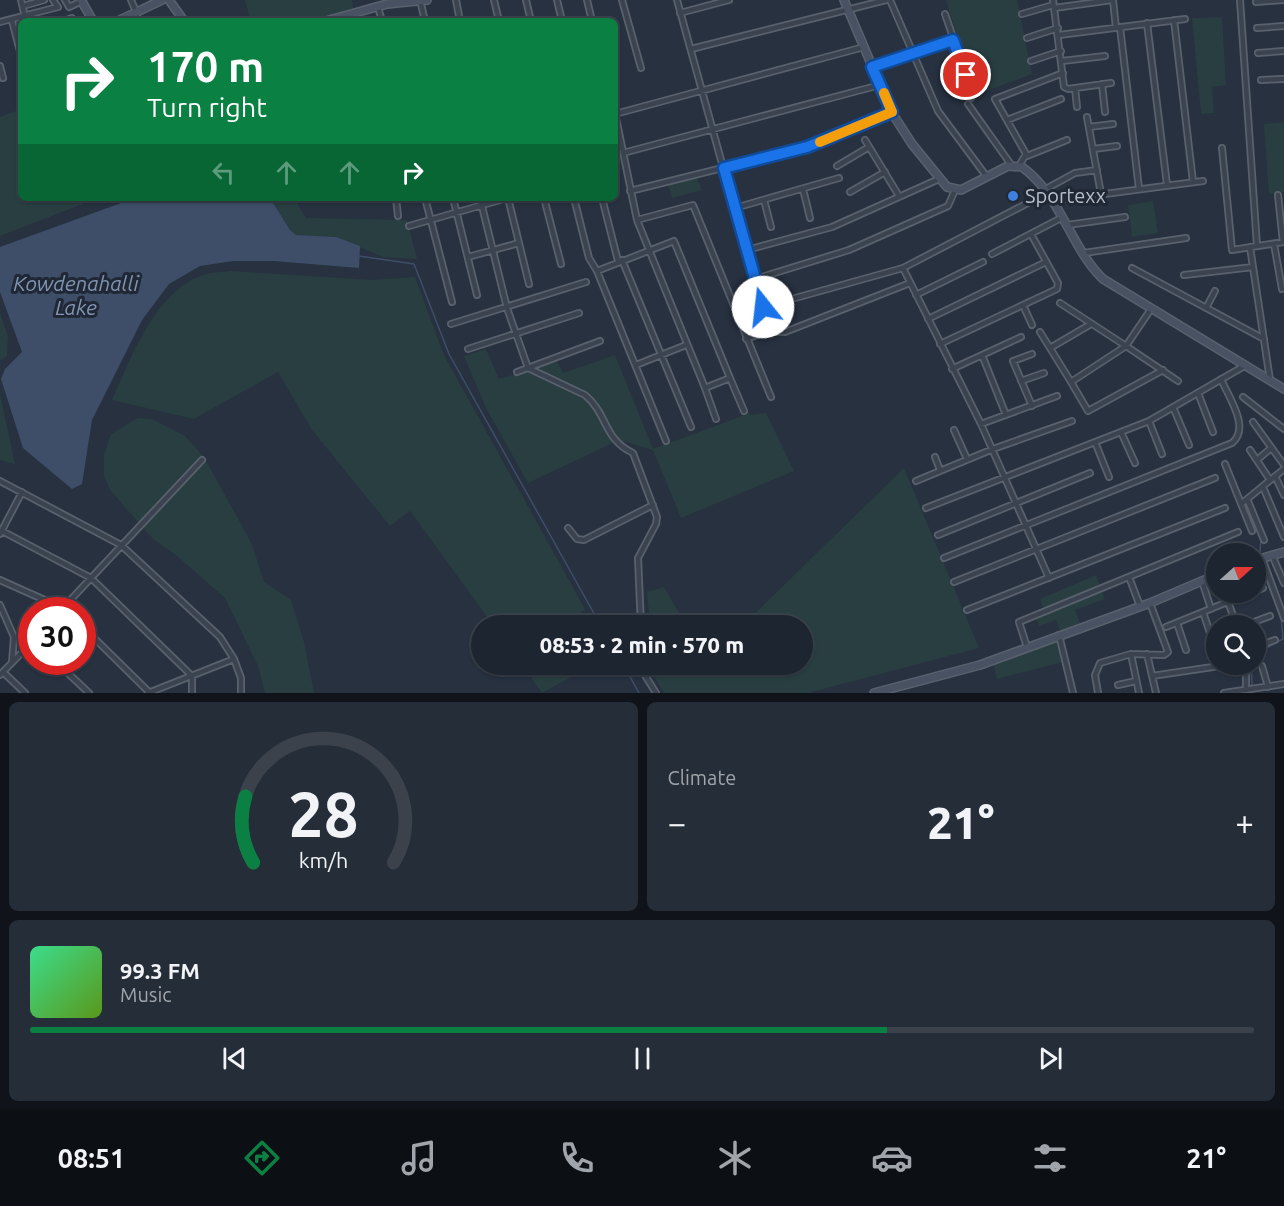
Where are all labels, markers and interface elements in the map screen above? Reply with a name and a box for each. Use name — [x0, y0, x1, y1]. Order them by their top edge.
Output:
icon: right — [48, 42, 126, 120]
text: 170 m — [147, 43, 264, 90]
pin — [940, 49, 991, 100]
icon: arrive — [949, 58, 982, 91]
text: Turn right — [147, 92, 267, 122]
icon: left — [207, 156, 240, 189]
icon: ahead — [270, 156, 303, 189]
icon: ahead — [333, 156, 366, 189]
icon: right — [396, 156, 429, 189]
place label: Sportexx — [1025, 184, 1106, 207]
marker: Sportexx — [1006, 189, 1020, 203]
water label: Kowdenahalli Lake — [13, 271, 139, 319]
position arrow — [731, 275, 795, 339]
north arrow — [1206, 543, 1266, 603]
map controls — [1206, 543, 1266, 675]
speed limit sign: 30 — [18, 597, 96, 675]
button: search — [1206, 615, 1266, 675]
text: 08:53 · 2 min · 570 m — [540, 632, 744, 657]
text: Climate — [668, 766, 736, 789]
text: 28 — [288, 779, 358, 849]
text: 21° — [927, 797, 994, 848]
text: − — [668, 804, 686, 841]
text: + — [1235, 804, 1254, 841]
text: km/h — [298, 849, 348, 873]
text: 99.3 FM — [120, 958, 200, 983]
text: Music — [120, 983, 172, 1006]
icon: previous — [218, 1042, 251, 1075]
icon: pause — [626, 1042, 659, 1075]
icon: next — [1034, 1042, 1067, 1075]
icon: directions — [241, 1137, 283, 1179]
icon: music — [398, 1137, 440, 1179]
icon: phone — [556, 1137, 598, 1179]
icon: climate — [714, 1137, 756, 1179]
icon: car — [871, 1137, 913, 1179]
icon: filters — [1029, 1137, 1071, 1179]
text: 08:51 — [58, 1143, 125, 1173]
text: 21° — [1186, 1143, 1226, 1173]

